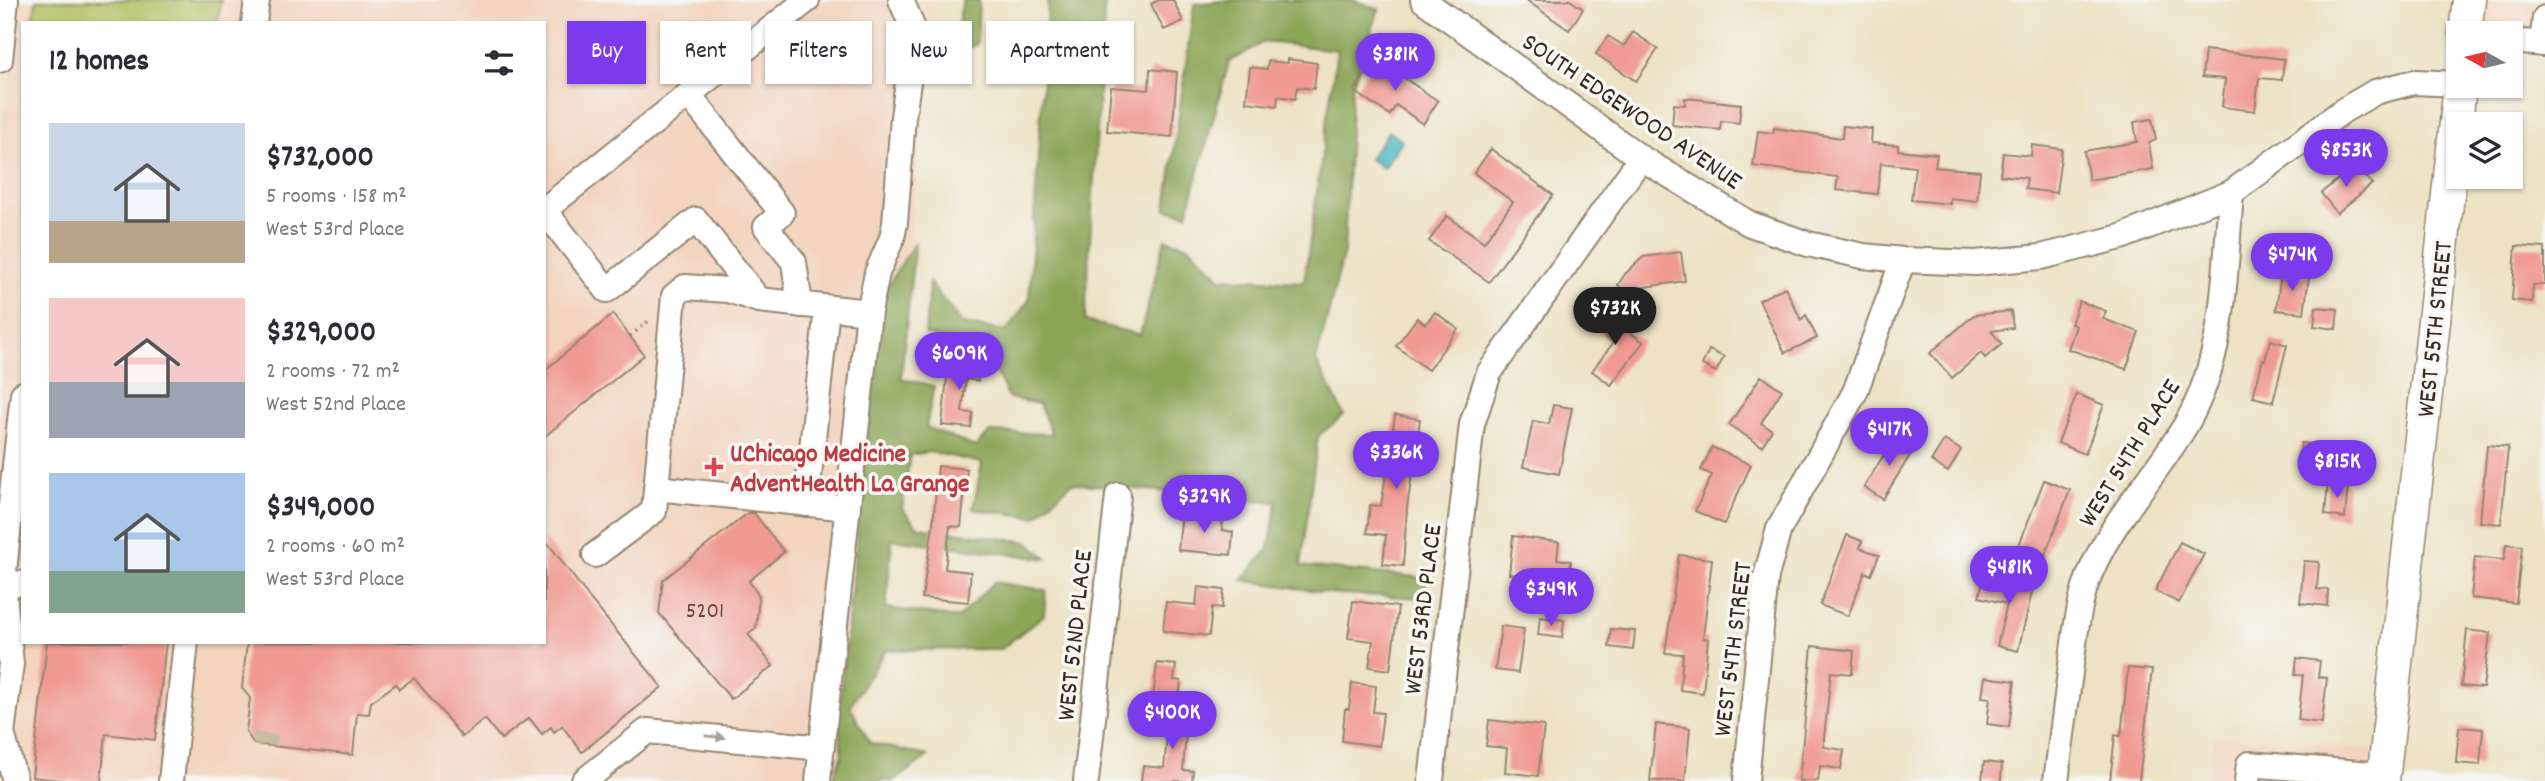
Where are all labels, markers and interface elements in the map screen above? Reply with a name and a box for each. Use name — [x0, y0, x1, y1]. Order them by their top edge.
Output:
chip: Buy — [567, 21, 646, 84]
chip: Rent — [660, 21, 751, 84]
chip: Filters — [765, 21, 872, 84]
chip: New — [886, 21, 972, 84]
chip: Apartment — [986, 21, 1134, 84]
north arrow — [2446, 21, 2524, 98]
map controls — [2446, 21, 2523, 189]
street label: SOUTH EDGEWOOD AVENUE — [1514, 25, 1749, 201]
pin: $381K — [1346, 34, 1444, 93]
text: $381K — [1372, 39, 1418, 72]
text: 12 homes — [49, 42, 149, 85]
icon: filters — [480, 44, 518, 82]
button: layers — [2446, 112, 2523, 189]
pin: $853K — [2297, 130, 2395, 189]
text: $853K — [2320, 135, 2372, 168]
text: $732,000 — [266, 138, 374, 181]
icon: home — [105, 151, 189, 235]
text: 5 rooms · 158 m² — [266, 181, 407, 214]
text: West 53rd Place — [266, 214, 404, 247]
pin: $474K — [2243, 233, 2341, 293]
text: $474K — [2267, 239, 2317, 272]
street label: WEST 55TH STREET — [2409, 239, 2464, 419]
pin: $732K — [1566, 288, 1664, 347]
text: $732K — [1589, 293, 1641, 326]
text: $329,000 — [266, 313, 376, 356]
icon: home — [105, 326, 189, 410]
pin: $609K — [910, 332, 1008, 392]
text: $609K — [931, 338, 987, 371]
text: 2 rooms · 72 m² — [266, 356, 400, 389]
street label: WEST 54TH PLACE — [2071, 373, 2191, 535]
text: West 52nd Place — [266, 389, 406, 422]
pin: $417K — [1840, 408, 1938, 468]
text: $417K — [1866, 414, 1912, 447]
pin: $336K — [1347, 432, 1445, 491]
place label: UChicago Medicine AdventHealth La Grange — [730, 437, 969, 504]
text: $336K — [1369, 437, 1423, 470]
pin: $815K — [2288, 440, 2386, 500]
text: $815K — [2313, 446, 2361, 479]
marker: UChicago Medicine AdventHealth La Grange — [704, 457, 724, 477]
pin: $329K — [1155, 476, 1253, 535]
text: $329K — [1177, 481, 1231, 514]
text: $349,000 — [266, 488, 375, 531]
icon: home — [105, 501, 189, 585]
street label: WEST 53RD PLACE — [1396, 522, 1453, 697]
text: 2 rooms · 60 m² — [266, 531, 405, 564]
pin: $481K — [1960, 546, 2058, 606]
street label: WEST 52ND PLACE — [1049, 548, 1104, 723]
text: $481K — [1986, 552, 2032, 585]
street label: WEST 54TH STREET — [1705, 559, 1764, 739]
text: West 53rd Place — [266, 564, 404, 597]
pin: $349K — [1502, 568, 1600, 628]
text: $349K — [1525, 574, 1577, 607]
house number: 5201 — [686, 596, 724, 629]
pin: $400K — [1123, 692, 1221, 751]
text: $400K — [1144, 697, 1200, 730]
one-way arrow — [705, 732, 727, 743]

